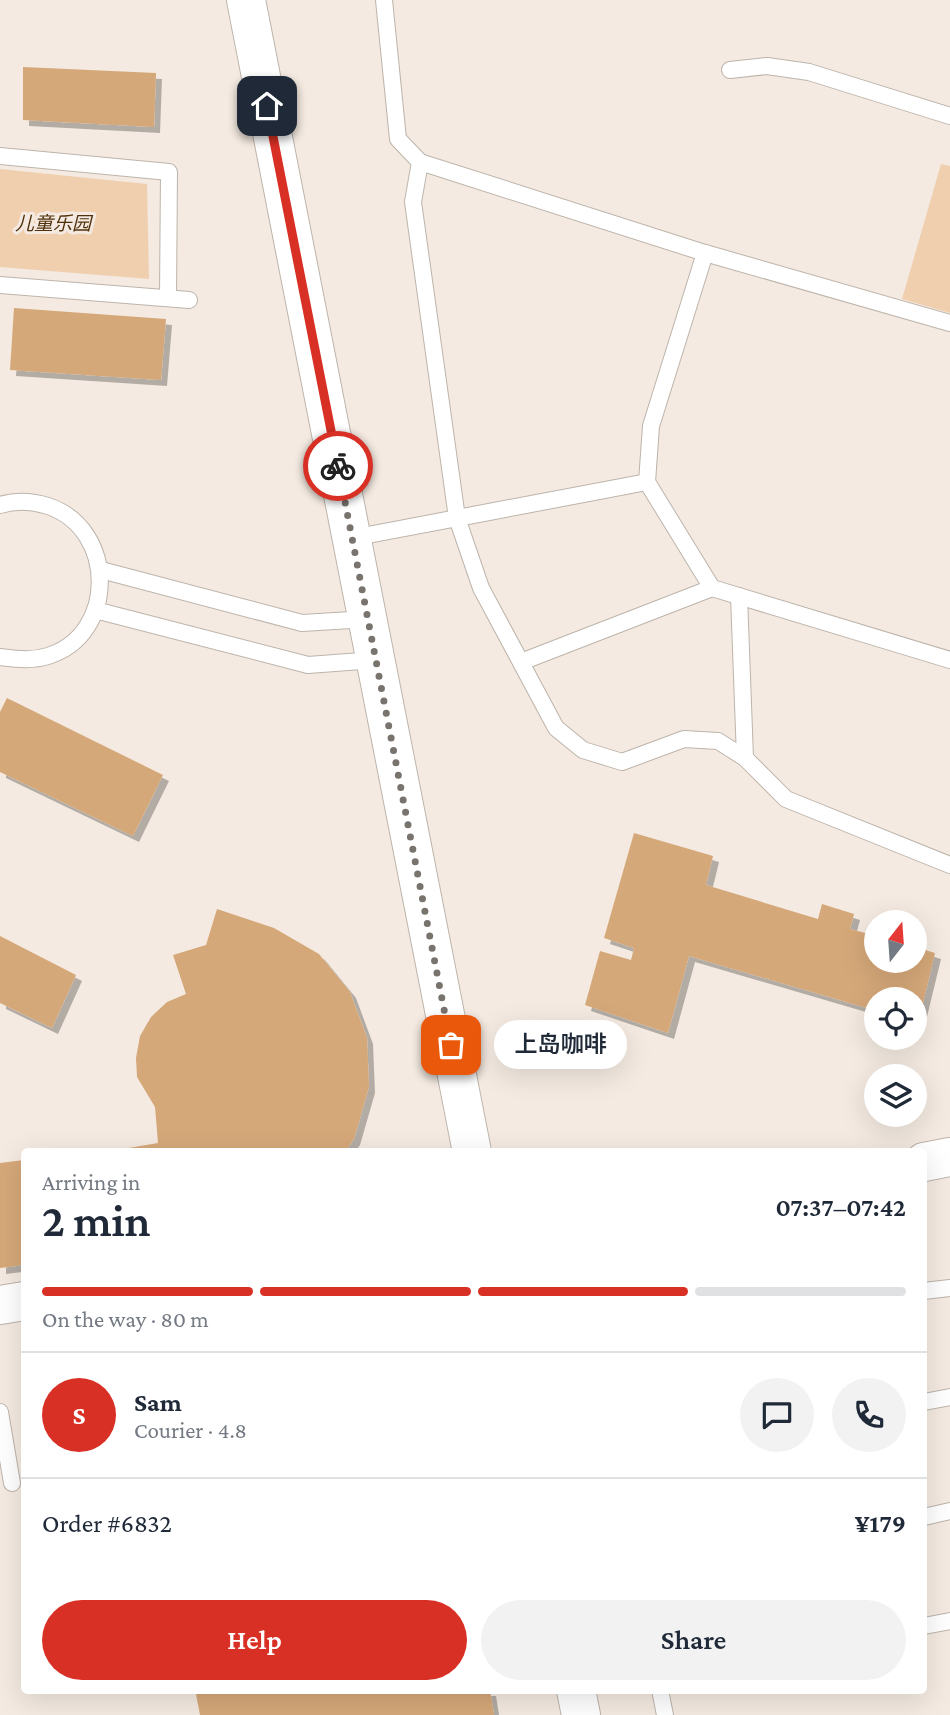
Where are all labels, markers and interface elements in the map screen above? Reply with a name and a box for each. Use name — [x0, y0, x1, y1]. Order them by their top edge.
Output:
pin — [237, 76, 297, 136]
icon: home — [248, 87, 286, 125]
park label: 儿童乐园 — [15, 213, 94, 234]
courier — [303, 431, 373, 501]
icon: bike — [319, 447, 357, 485]
north arrow — [864, 910, 928, 973]
map controls — [864, 910, 927, 1127]
button: locate — [864, 987, 927, 1050]
pin — [421, 1015, 481, 1075]
callout: 上岛咖啡 — [493, 1020, 626, 1070]
icon: bag — [432, 1026, 470, 1064]
text: 上岛咖啡 — [515, 1031, 607, 1057]
button: layers — [864, 1064, 927, 1127]
text: Arriving in — [42, 1169, 140, 1195]
text: 07:37–07:42 — [776, 1193, 906, 1222]
text: 2 min — [42, 1195, 150, 1246]
text: On the way · 80 m — [42, 1306, 209, 1332]
button: chat — [740, 1378, 814, 1452]
button: phone — [832, 1378, 906, 1452]
text: Sam — [134, 1388, 182, 1417]
text: S — [73, 1401, 86, 1430]
text: Courier · 4.8 — [134, 1417, 247, 1443]
text: Order #6832 — [42, 1509, 172, 1538]
text: ¥179 — [855, 1509, 906, 1538]
button: Help — [42, 1600, 467, 1680]
button: Share — [481, 1600, 906, 1680]

